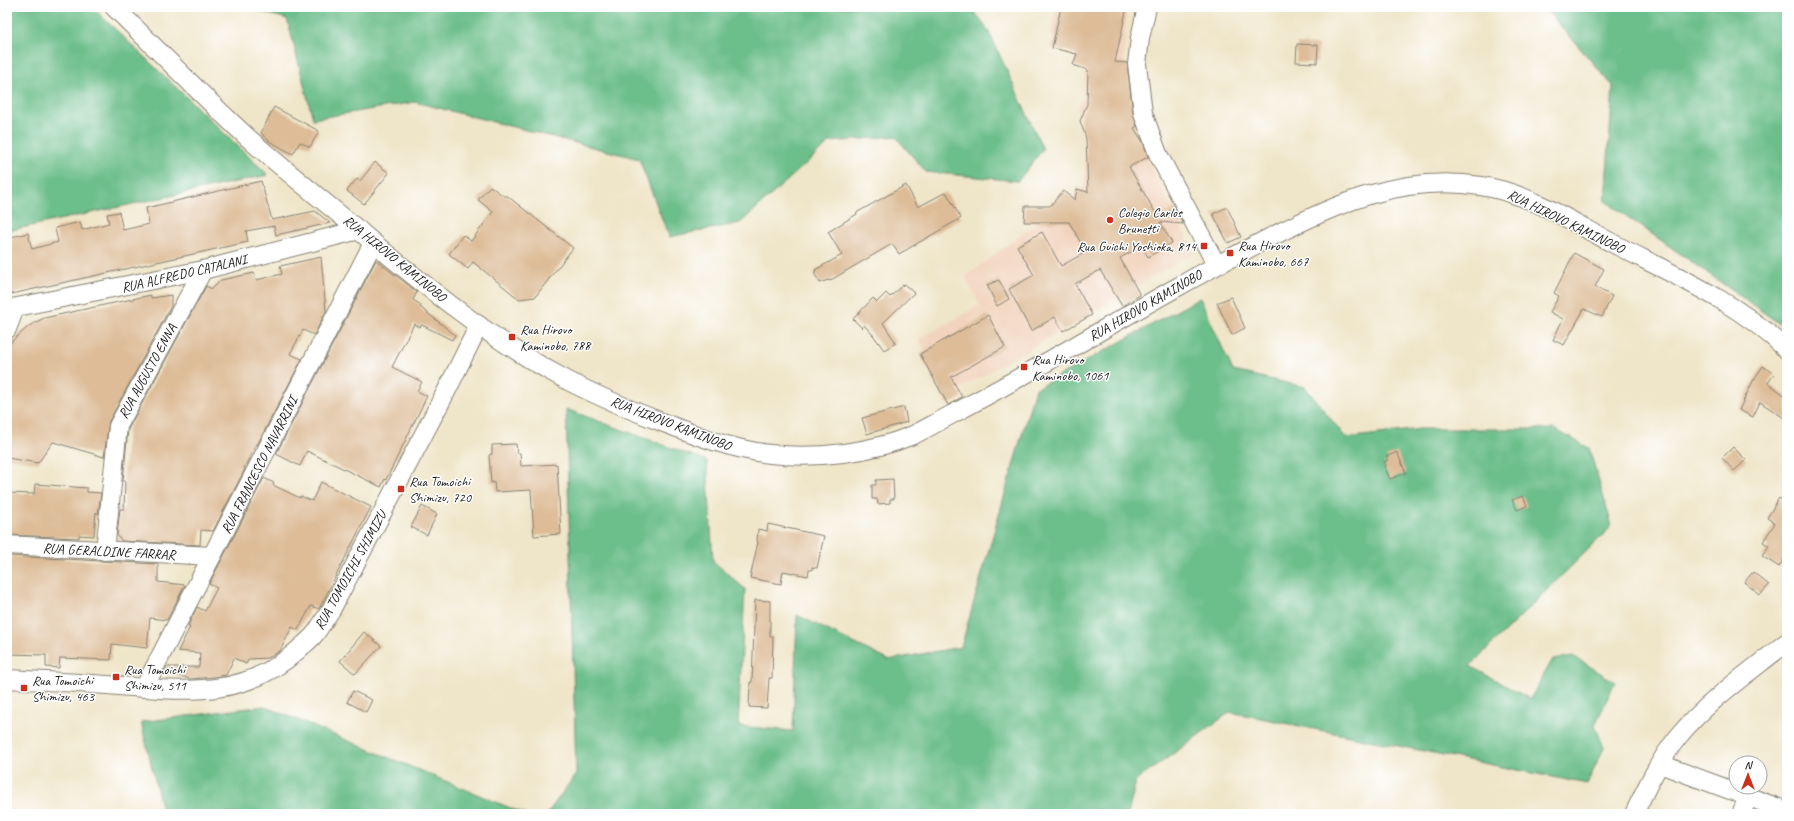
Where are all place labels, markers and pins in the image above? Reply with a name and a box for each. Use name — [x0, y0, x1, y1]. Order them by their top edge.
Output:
place label: Colegio Carlos Brunetti — [1118, 204, 1183, 237]
marker: Colegio Carlos Brunetti — [1105, 215, 1115, 225]
place label: Rua Hirovo Kaminobo, 667 — [1238, 237, 1309, 270]
place label: Rua Guichi Yoshioka, 814 — [1077, 238, 1198, 255]
marker: Rua Guichi Yoshioka, 814 — [1199, 241, 1209, 251]
marker: Rua Hirovo Kaminobo, 667 — [1225, 248, 1235, 258]
place label: Rua Hirovo Kaminobo, 788 — [520, 321, 592, 354]
marker: Rua Hirovo Kaminobo, 788 — [507, 332, 517, 342]
place label: Rua Hirovo Kaminobo, 1061 — [1032, 351, 1109, 384]
marker: Rua Hirovo Kaminobo, 1061 — [1019, 362, 1029, 372]
place label: Rua Tomoichi Shimizu, 720 — [409, 473, 473, 506]
marker: Rua Tomoichi Shimizu, 720 — [396, 484, 406, 494]
place label: Rua Tomoichi Shimizu, 511 — [124, 661, 187, 694]
place label: Rua Tomoichi Shimizu, 463 — [32, 672, 96, 705]
marker: Rua Tomoichi Shimizu, 511 — [111, 672, 121, 682]
marker: Rua Tomoichi Shimizu, 463 — [19, 683, 29, 693]

